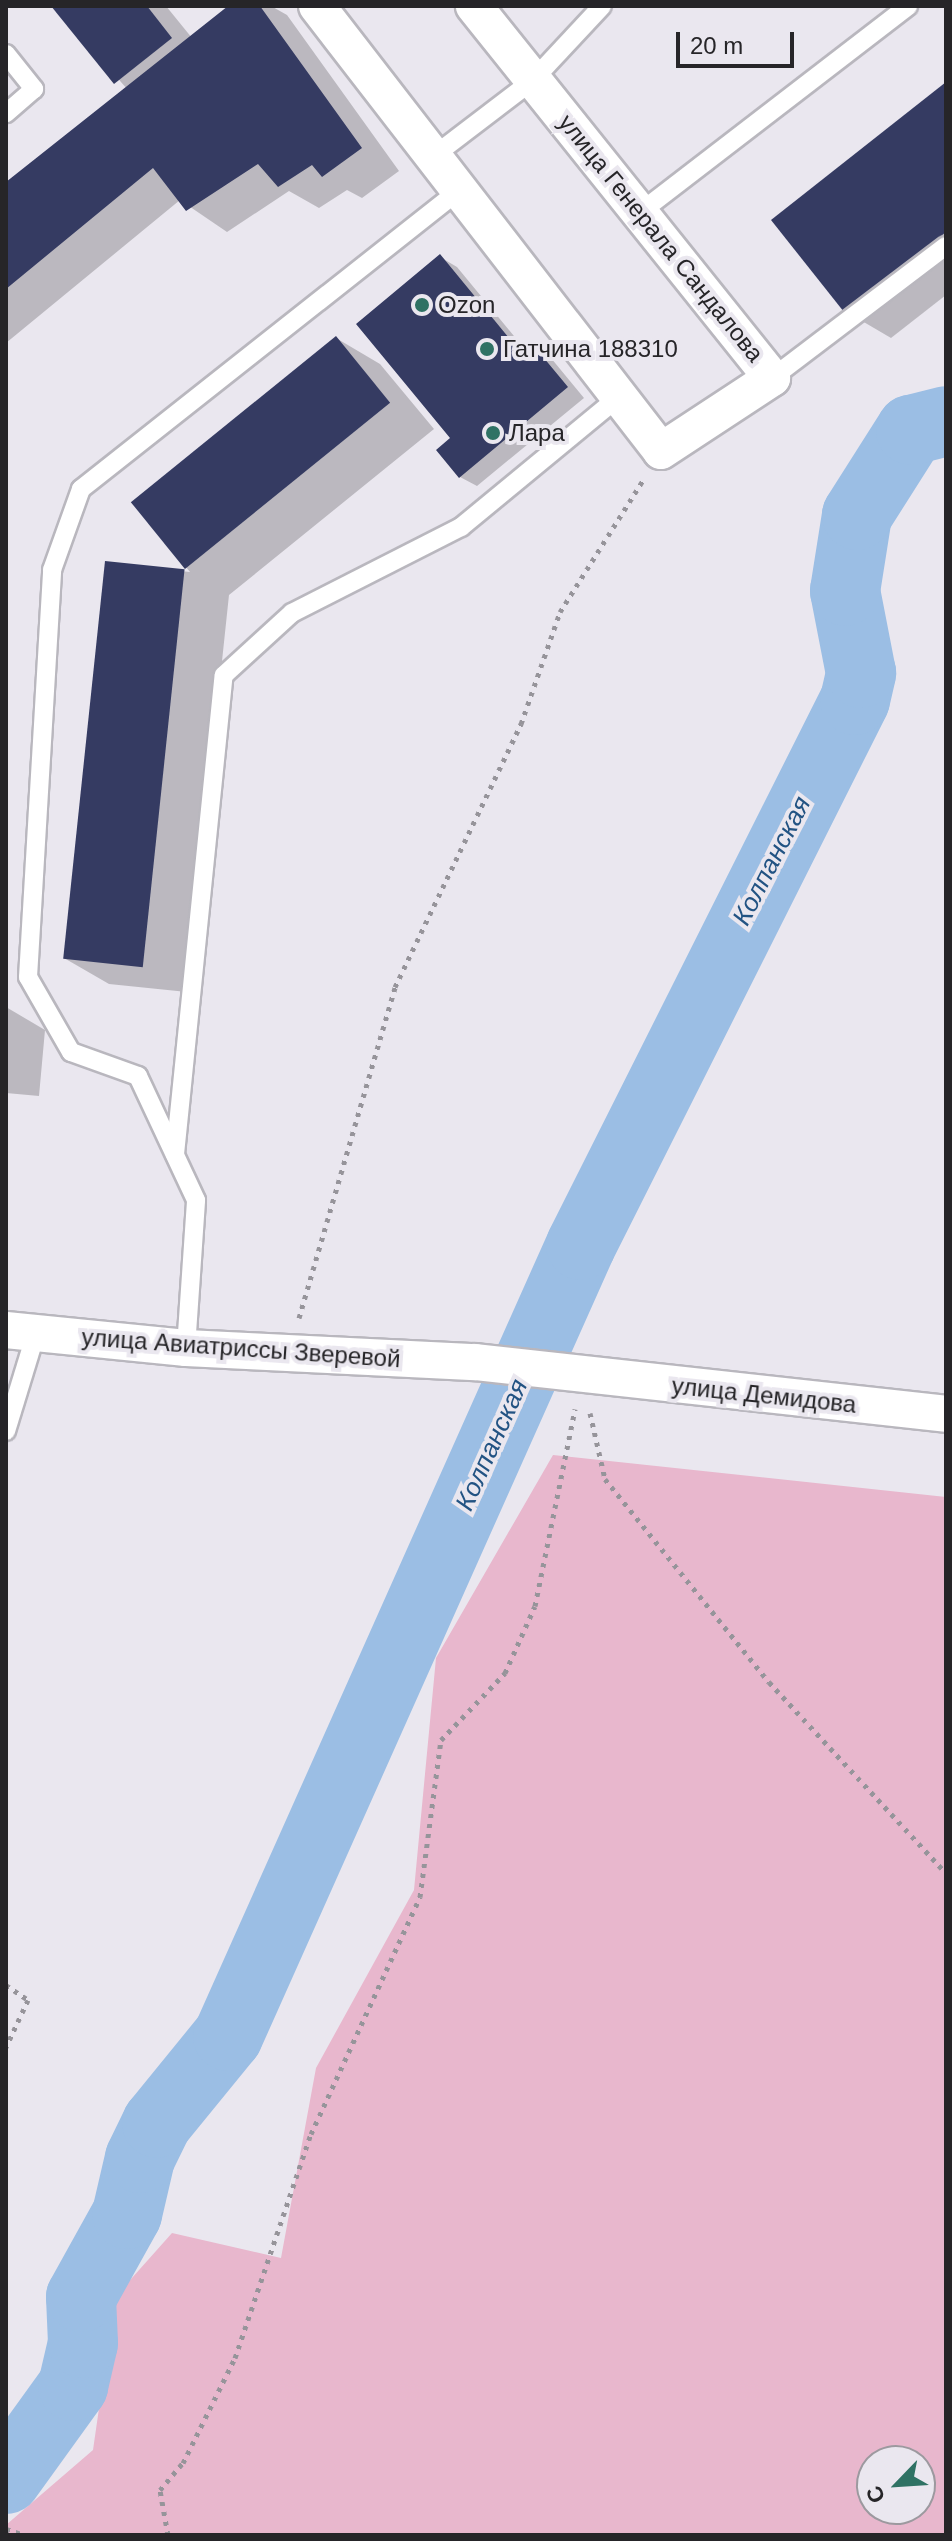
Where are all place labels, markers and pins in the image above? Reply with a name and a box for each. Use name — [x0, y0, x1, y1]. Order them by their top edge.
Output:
place label: Ozon — [438, 291, 495, 319]
marker: Ozon — [413, 296, 431, 314]
place label: Гатчина 188310 — [503, 335, 678, 363]
marker: Гатчина 188310 — [478, 340, 496, 358]
place label: Лара — [509, 419, 565, 447]
marker: Лара — [484, 424, 502, 442]

